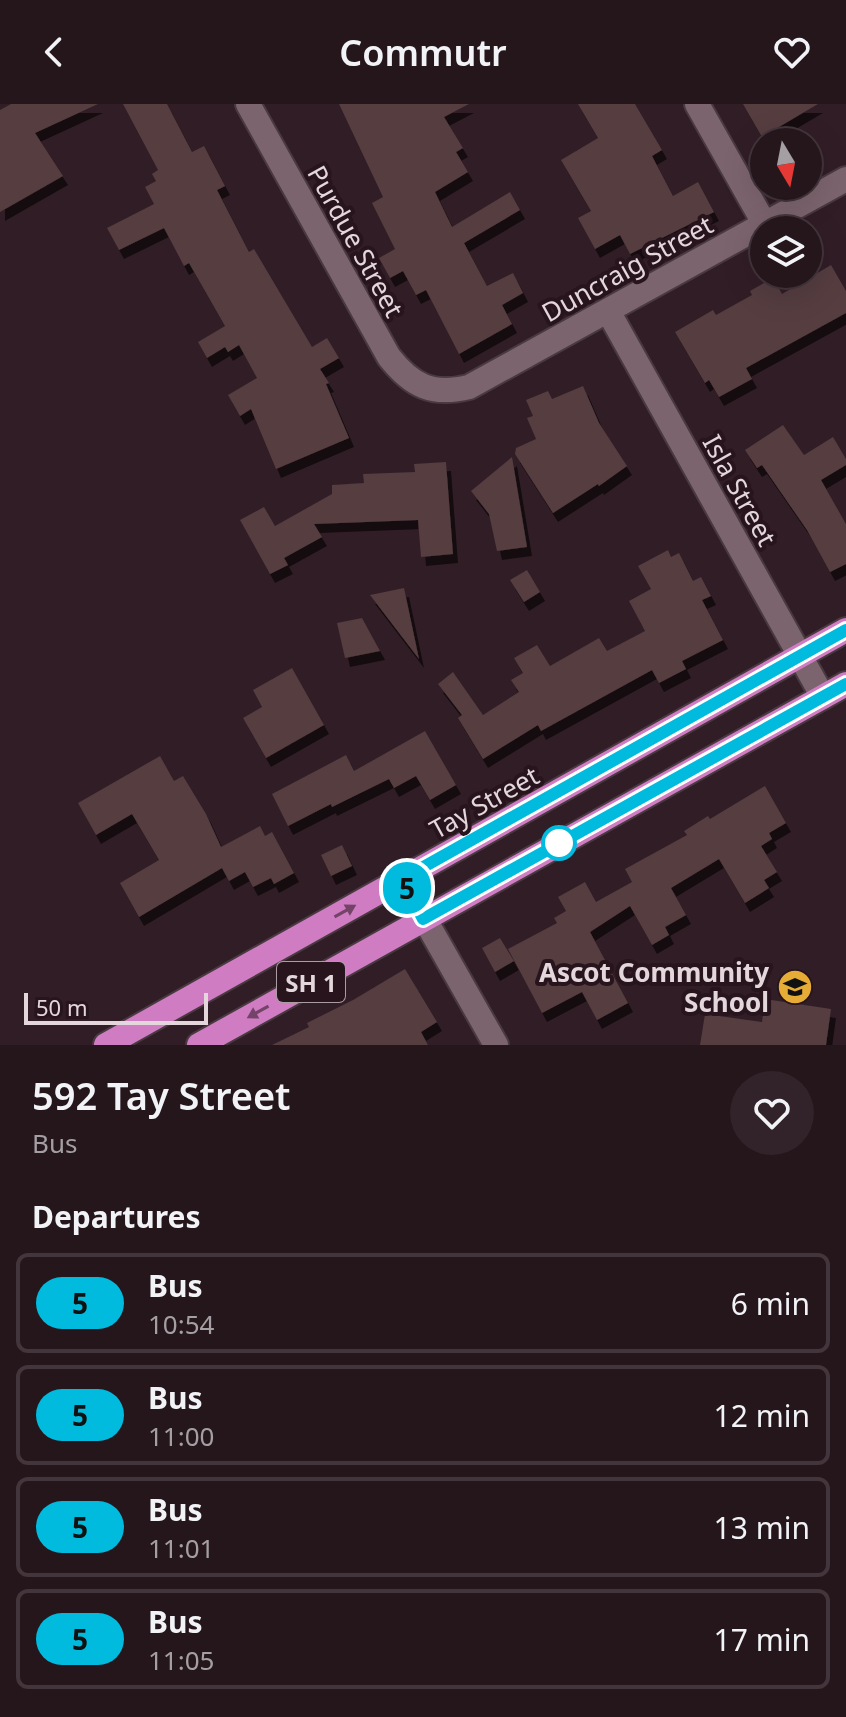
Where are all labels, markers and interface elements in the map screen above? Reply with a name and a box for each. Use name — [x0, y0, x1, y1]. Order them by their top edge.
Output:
text: Commutr — [339, 28, 507, 77]
icon: back — [32, 30, 76, 74]
icon: heart — [770, 30, 814, 74]
north arrow — [750, 128, 822, 200]
map controls — [750, 128, 822, 288]
street label: Purdue Street — [300, 159, 412, 323]
street label: Duncraig Street — [535, 206, 719, 330]
button: layers — [750, 216, 822, 288]
street label: Isla Street — [695, 428, 785, 552]
street label: Tay Street — [423, 757, 545, 847]
unlabelled marker — [542, 826, 576, 860]
line badge: 5 — [381, 862, 433, 914]
text: 5 — [399, 869, 415, 907]
one-way arrow — [334, 904, 357, 918]
place label: Ascot Community School — [539, 954, 769, 1020]
road number: SH 1 — [277, 962, 345, 1002]
school or university icon: Ascot Community School — [776, 968, 814, 1006]
scale bar — [24, 989, 208, 1025]
text: 50 m — [36, 992, 87, 1022]
one-way arrow — [247, 1005, 269, 1019]
text: 592 Tay Street — [32, 1069, 291, 1121]
button: heart — [730, 1071, 814, 1155]
text: Bus — [32, 1125, 77, 1161]
text: Departures — [32, 1196, 201, 1237]
text: Bus — [148, 1265, 203, 1306]
text: 6 min — [731, 1283, 810, 1324]
text: 5 — [72, 1284, 88, 1322]
text: 10:54 — [148, 1306, 214, 1342]
text: Bus — [148, 1377, 203, 1418]
text: 12 min — [714, 1395, 810, 1436]
text: 5 — [72, 1396, 88, 1434]
text: 11:00 — [148, 1418, 214, 1454]
text: Bus — [148, 1489, 203, 1530]
text: 13 min — [714, 1507, 810, 1548]
text: 5 — [72, 1508, 88, 1546]
text: 11:01 — [148, 1530, 214, 1566]
text: Bus — [148, 1601, 203, 1642]
text: 17 min — [714, 1619, 810, 1660]
text: 5 — [72, 1620, 88, 1658]
text: 11:05 — [148, 1642, 214, 1678]

